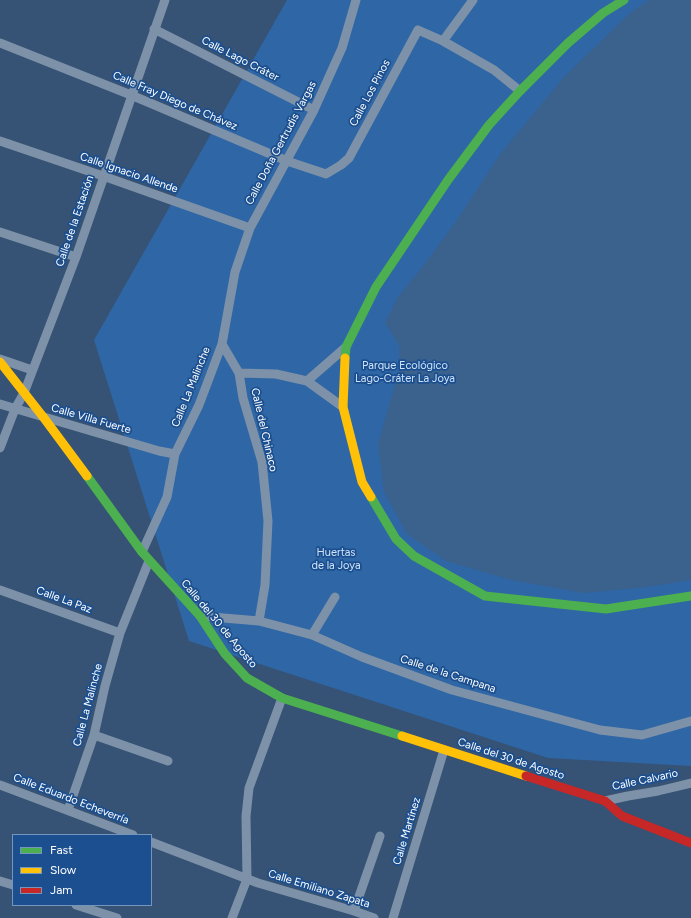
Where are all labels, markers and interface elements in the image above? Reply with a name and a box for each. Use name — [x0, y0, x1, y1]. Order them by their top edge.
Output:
street label: Calle Lago Cráter — [199, 34, 281, 84]
street label: Calle Los Pinos — [347, 57, 393, 129]
street label: Calle Fray Diego de Chávez — [111, 69, 239, 133]
street label: Calle Doña Gertrudis Vargas — [243, 79, 319, 207]
street label: Calle Ignacio Allende — [78, 150, 180, 196]
street label: Calle de la Estación — [53, 174, 97, 268]
street label: Calle La Malinche — [169, 345, 213, 429]
park label: Parque Ecológico Lago-Cráter La Joya — [355, 359, 455, 385]
street label: Calle del Chinaco — [248, 387, 280, 473]
street label: Calle Villa Fuerte — [50, 401, 132, 437]
park label: Huertas de la Joya — [311, 546, 361, 572]
street label: Calle del 30 de Agosto — [178, 577, 260, 671]
street label: Calle La Paz — [34, 584, 94, 616]
street label: Calle de la Campana — [399, 652, 497, 696]
street label: Calle La Malinche — [71, 662, 105, 748]
street label: Calle del 30 de Agosto — [456, 736, 566, 782]
street label: Calle Calvario — [611, 767, 679, 793]
street label: Calle Eduardo Echeverría — [11, 771, 131, 827]
street label: Calle Martínez — [390, 796, 424, 866]
legend — [12, 834, 152, 906]
text: Fast — [50, 843, 73, 857]
text: Slow — [50, 863, 76, 877]
street label: Calle Emiliano Zapata — [266, 867, 372, 911]
text: Jam — [50, 883, 73, 897]

